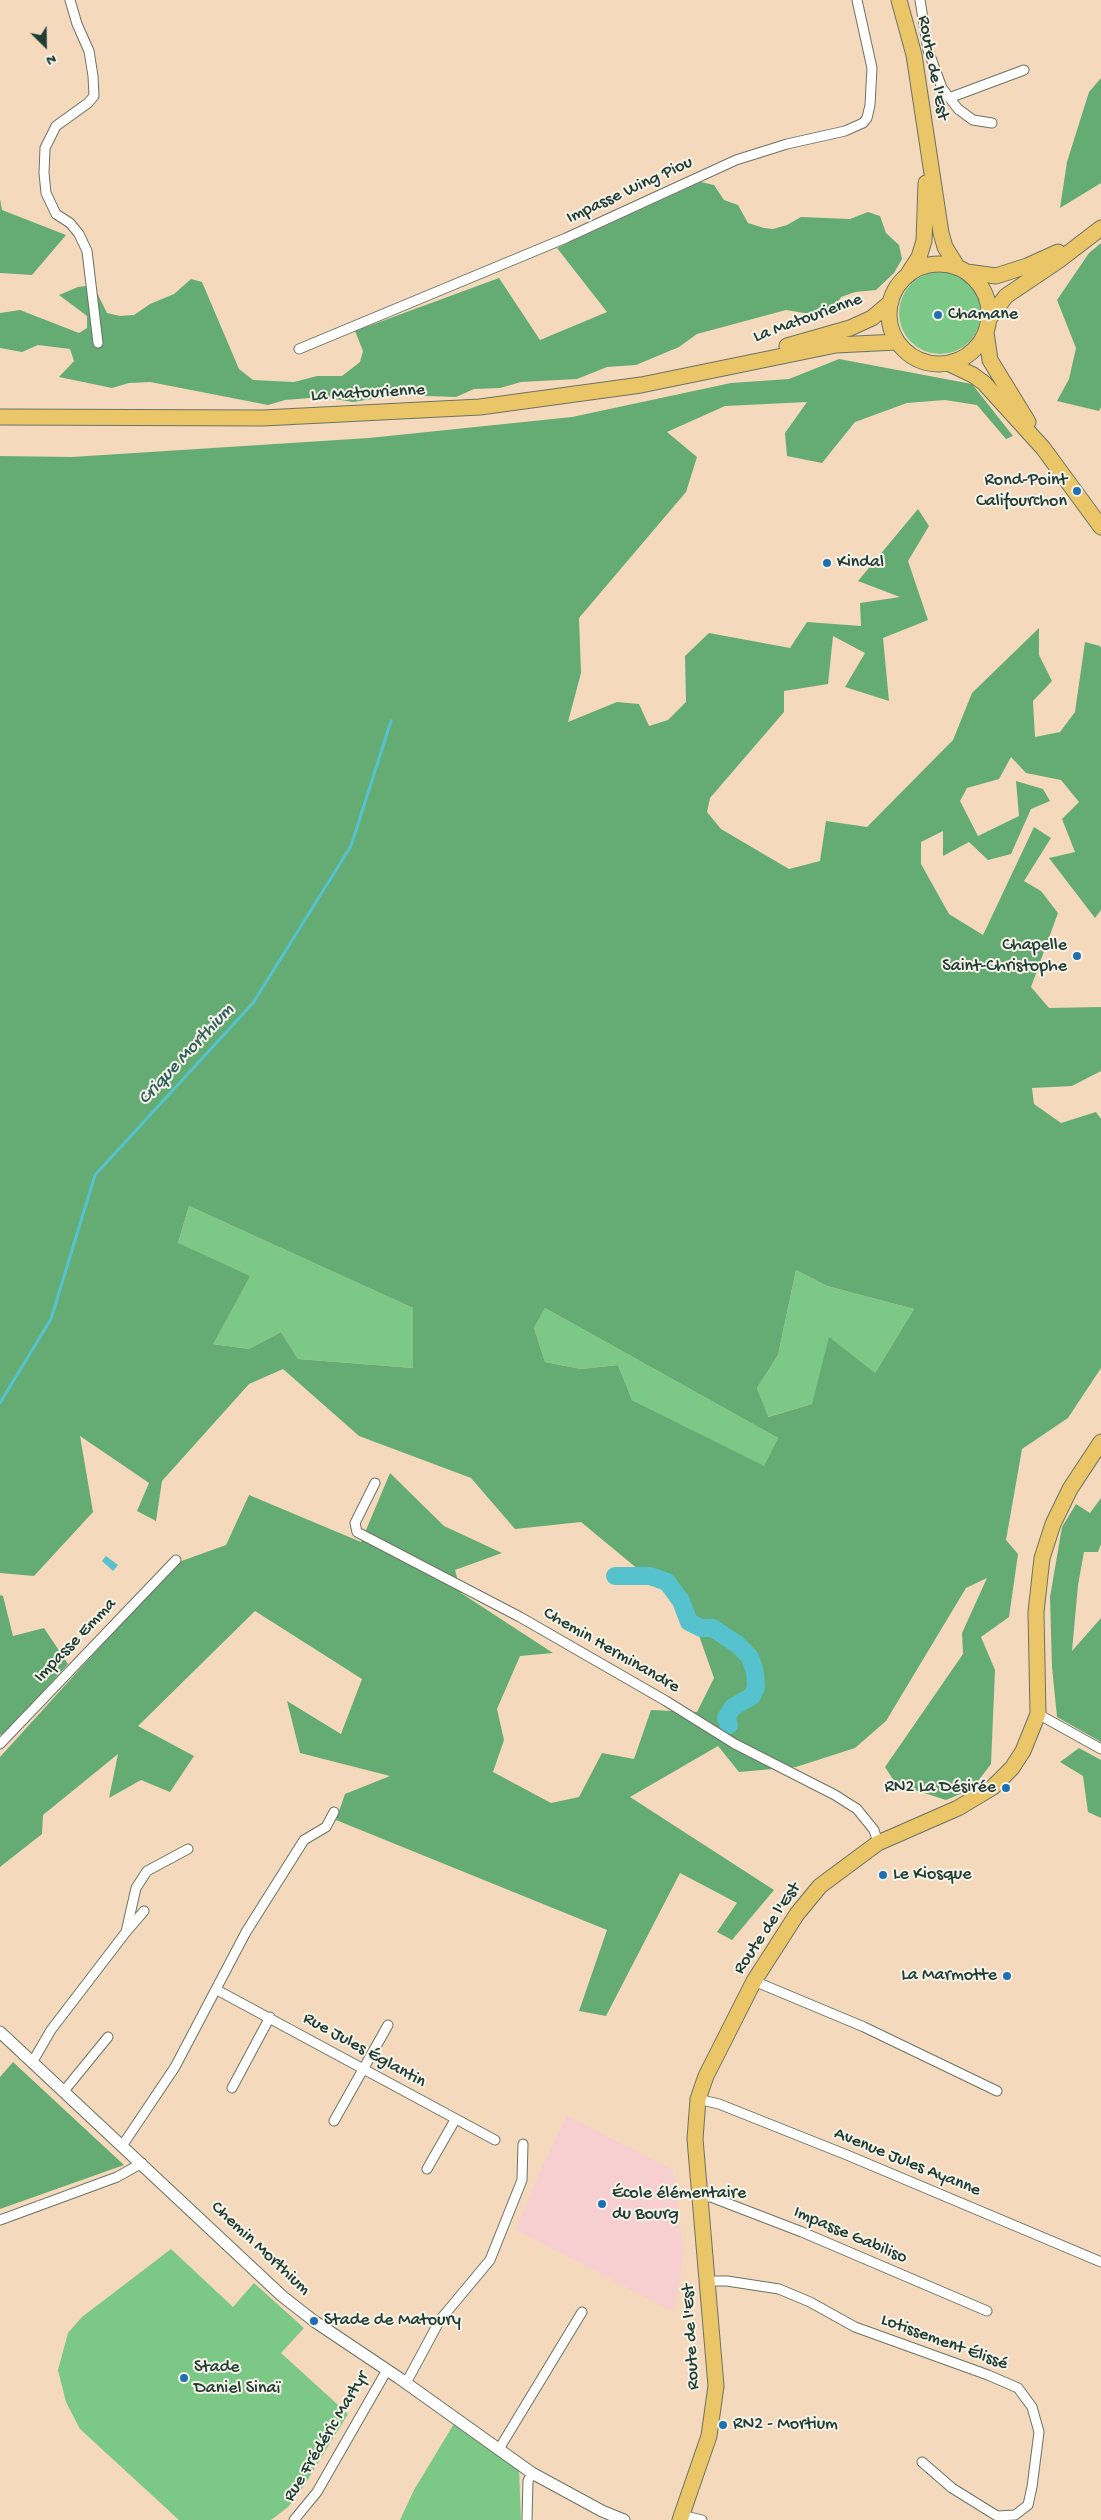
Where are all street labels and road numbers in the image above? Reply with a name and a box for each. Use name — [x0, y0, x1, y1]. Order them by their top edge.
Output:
street label: Route de l'Est — [911, 14, 953, 122]
street label: Impasse Wing Piou — [564, 152, 696, 230]
street label: La Matourienne — [751, 289, 865, 349]
street label: La Matourienne — [310, 380, 426, 408]
street label: Impasse Emma — [30, 1594, 122, 1688]
street label: Chemin Herminandre — [539, 1603, 683, 1699]
street label: Route de l'Est — [729, 1879, 807, 1979]
street label: Rue Jules Églantin — [299, 2008, 429, 2094]
street label: Avenue Jules Ayanne — [830, 2124, 984, 2202]
street label: Chemin Morthium — [206, 2197, 314, 2301]
street label: Impasse Gabiliso — [790, 2202, 910, 2270]
street label: Route de l'Est — [678, 2284, 706, 2390]
street label: Lotissement Élissé — [878, 2310, 1010, 2376]
street label: Rue Frédéric Martyr — [280, 2368, 374, 2506]

